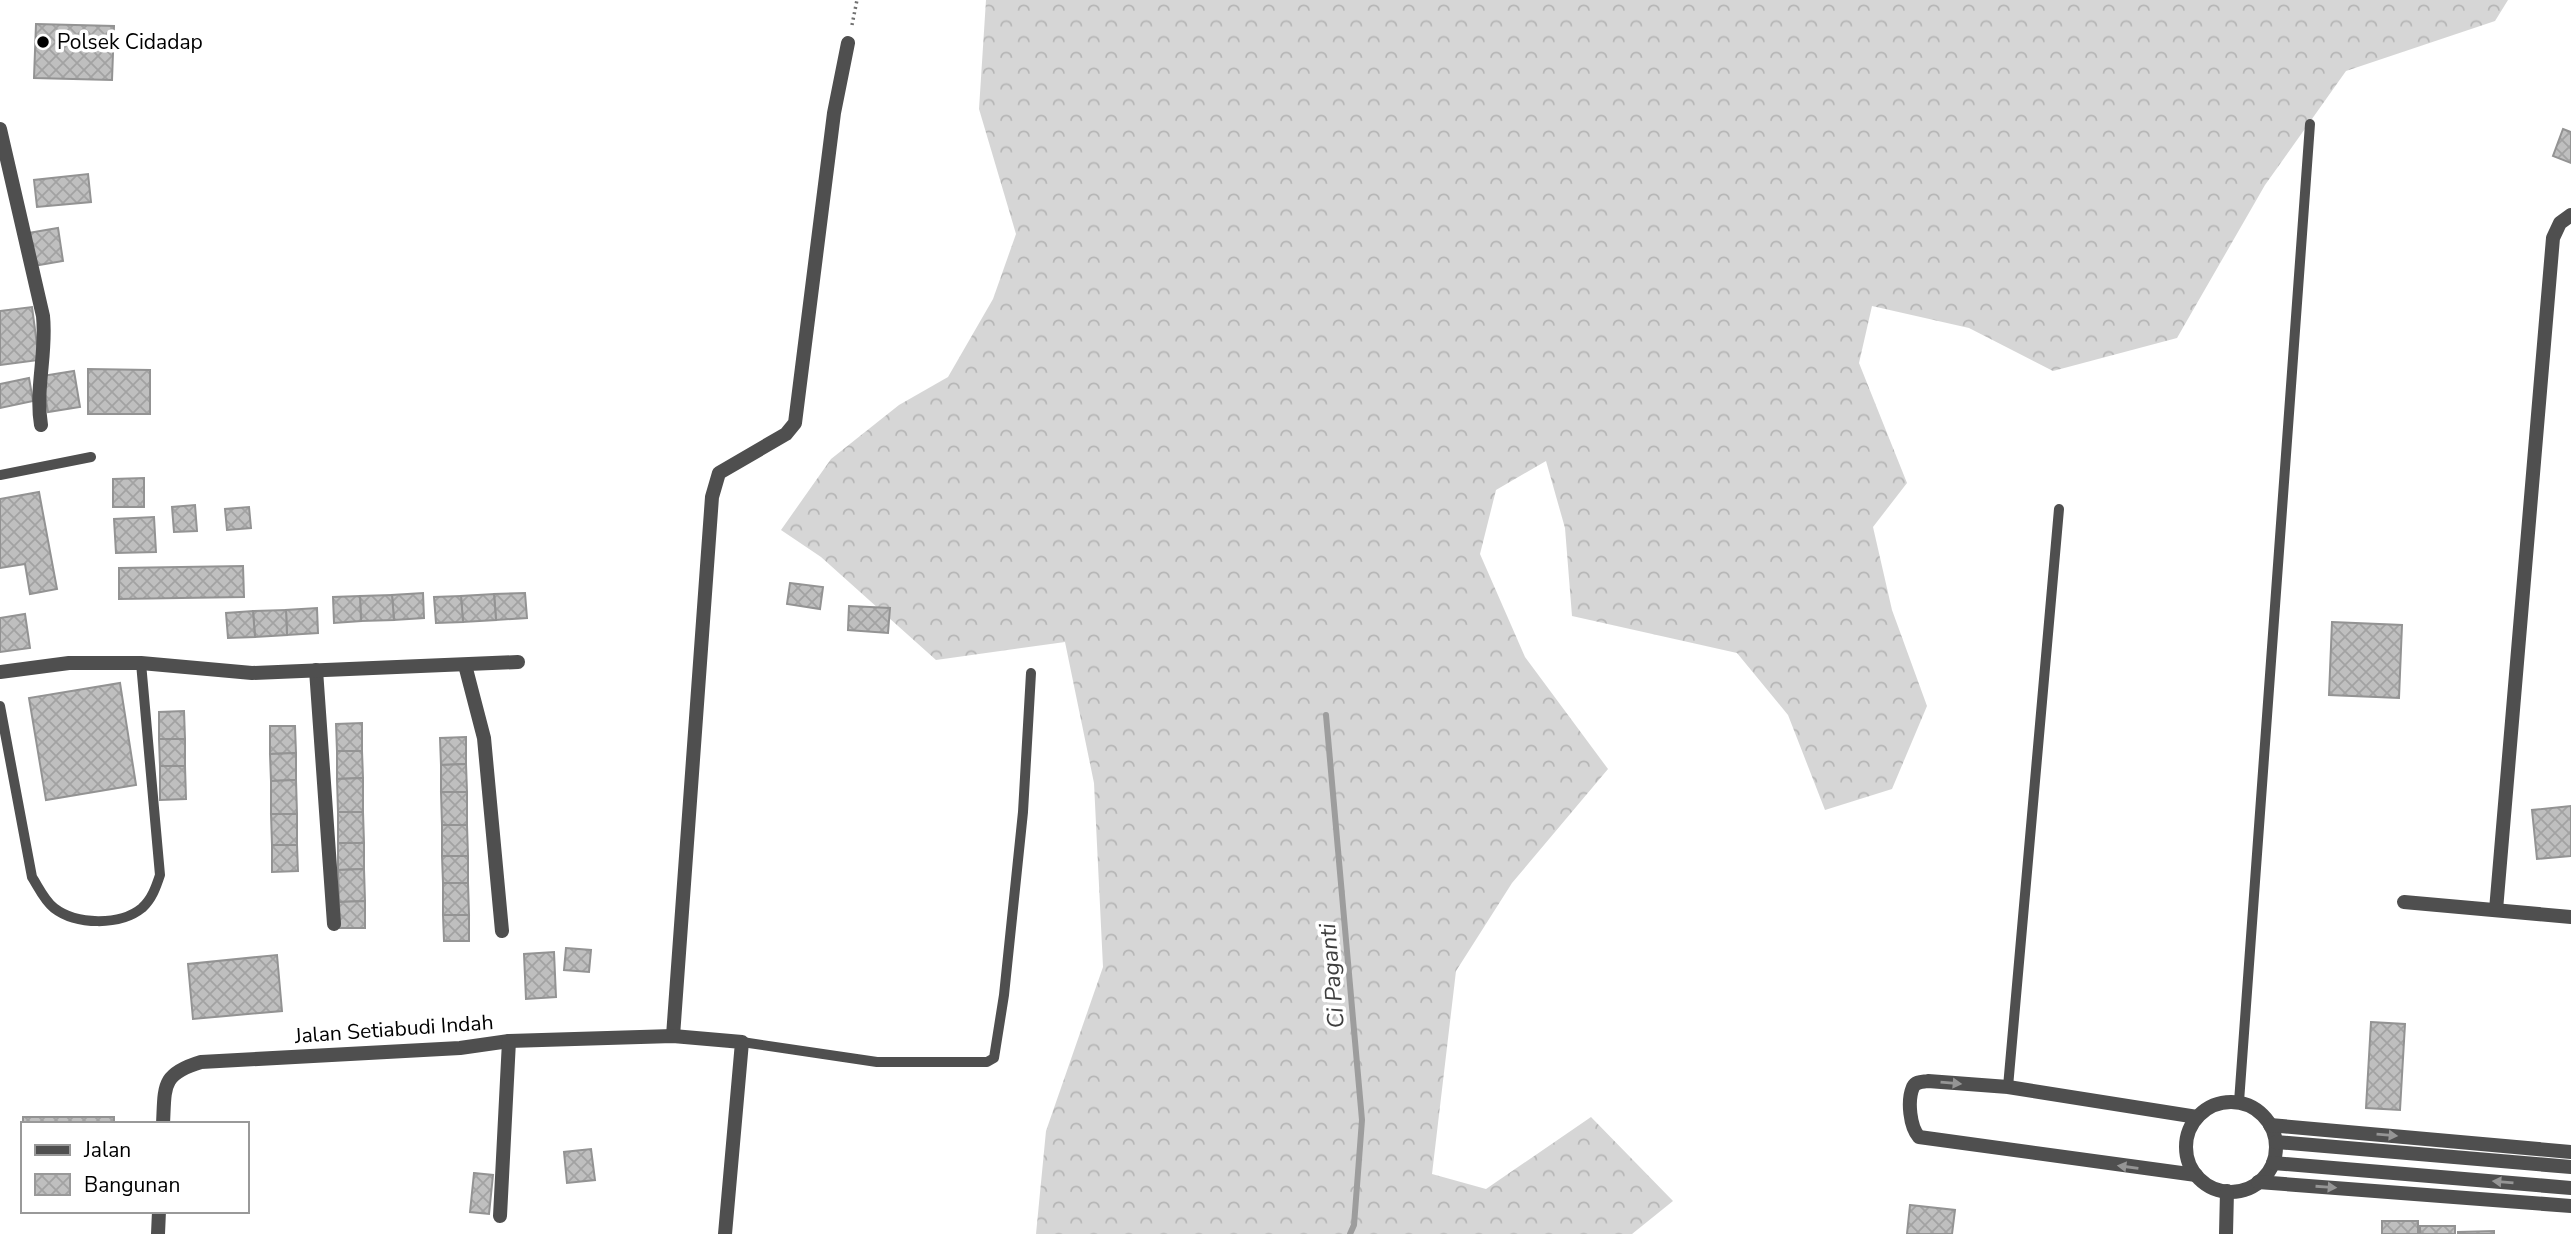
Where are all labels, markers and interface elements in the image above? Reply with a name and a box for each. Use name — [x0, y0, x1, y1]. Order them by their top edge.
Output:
place label: Polsek Cidadap — [57, 28, 203, 56]
marker: Polsek Cidadap — [35, 34, 51, 50]
water label: Ci Paganti — [1312, 922, 1352, 1030]
street label: Jalan Setiabudi Indah — [293, 1008, 494, 1050]
one-way arrow — [1940, 1078, 1962, 1089]
legend — [21, 1122, 248, 1213]
one-way arrow — [2376, 1130, 2398, 1141]
text: Jalan — [83, 1136, 131, 1164]
one-way arrow — [2117, 1161, 2139, 1172]
text: Bangunan — [84, 1171, 180, 1199]
one-way arrow — [2492, 1176, 2514, 1187]
one-way arrow — [2316, 1182, 2338, 1193]

